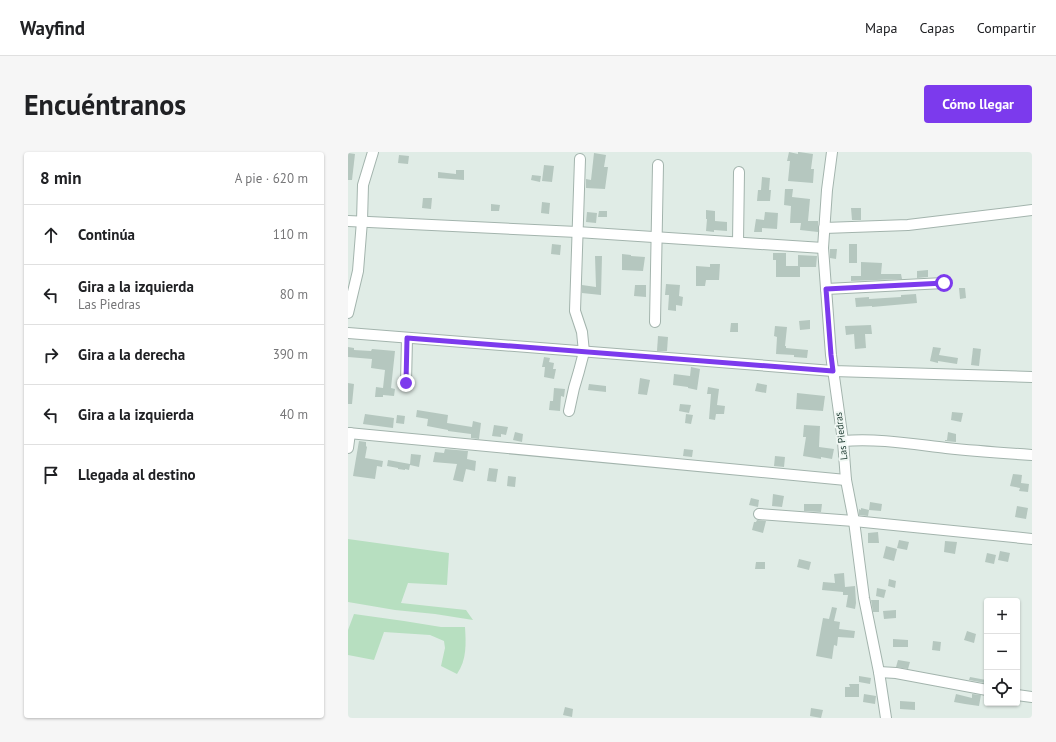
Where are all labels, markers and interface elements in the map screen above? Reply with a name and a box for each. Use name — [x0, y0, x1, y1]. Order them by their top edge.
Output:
text: Wayfind — [20, 16, 85, 40]
text: Mapa — [865, 19, 898, 37]
text: Capas — [920, 19, 955, 37]
text: Compartir — [977, 19, 1036, 37]
button: Cómo llegar — [924, 85, 1032, 123]
text: Encuéntranos — [24, 86, 186, 123]
text: 8 min — [40, 167, 81, 189]
text: A pie · 620 m — [235, 170, 308, 187]
icon: ahead — [40, 224, 62, 246]
text: Continúa — [78, 225, 135, 244]
text: 110 m — [273, 226, 308, 243]
route start — [935, 274, 953, 292]
text: Gira a la izquierda — [78, 277, 194, 296]
icon: left — [40, 284, 62, 306]
text: 80 m — [280, 286, 308, 303]
text: Las Piedras — [78, 296, 141, 313]
icon: right — [40, 344, 62, 366]
text: Gira a la derecha — [78, 345, 185, 364]
text: 390 m — [273, 346, 308, 363]
route end — [397, 374, 415, 392]
icon: left — [40, 404, 62, 426]
text: Gira a la izquierda — [78, 405, 194, 424]
text: 40 m — [280, 406, 308, 423]
street label: Las Piedras — [832, 411, 850, 461]
icon: arrive — [40, 464, 62, 486]
text: Llegada al destino — [78, 465, 196, 484]
map controls — [984, 598, 1020, 706]
button: + — [984, 598, 1020, 634]
button: − — [984, 634, 1020, 670]
button: locate — [984, 670, 1020, 706]

